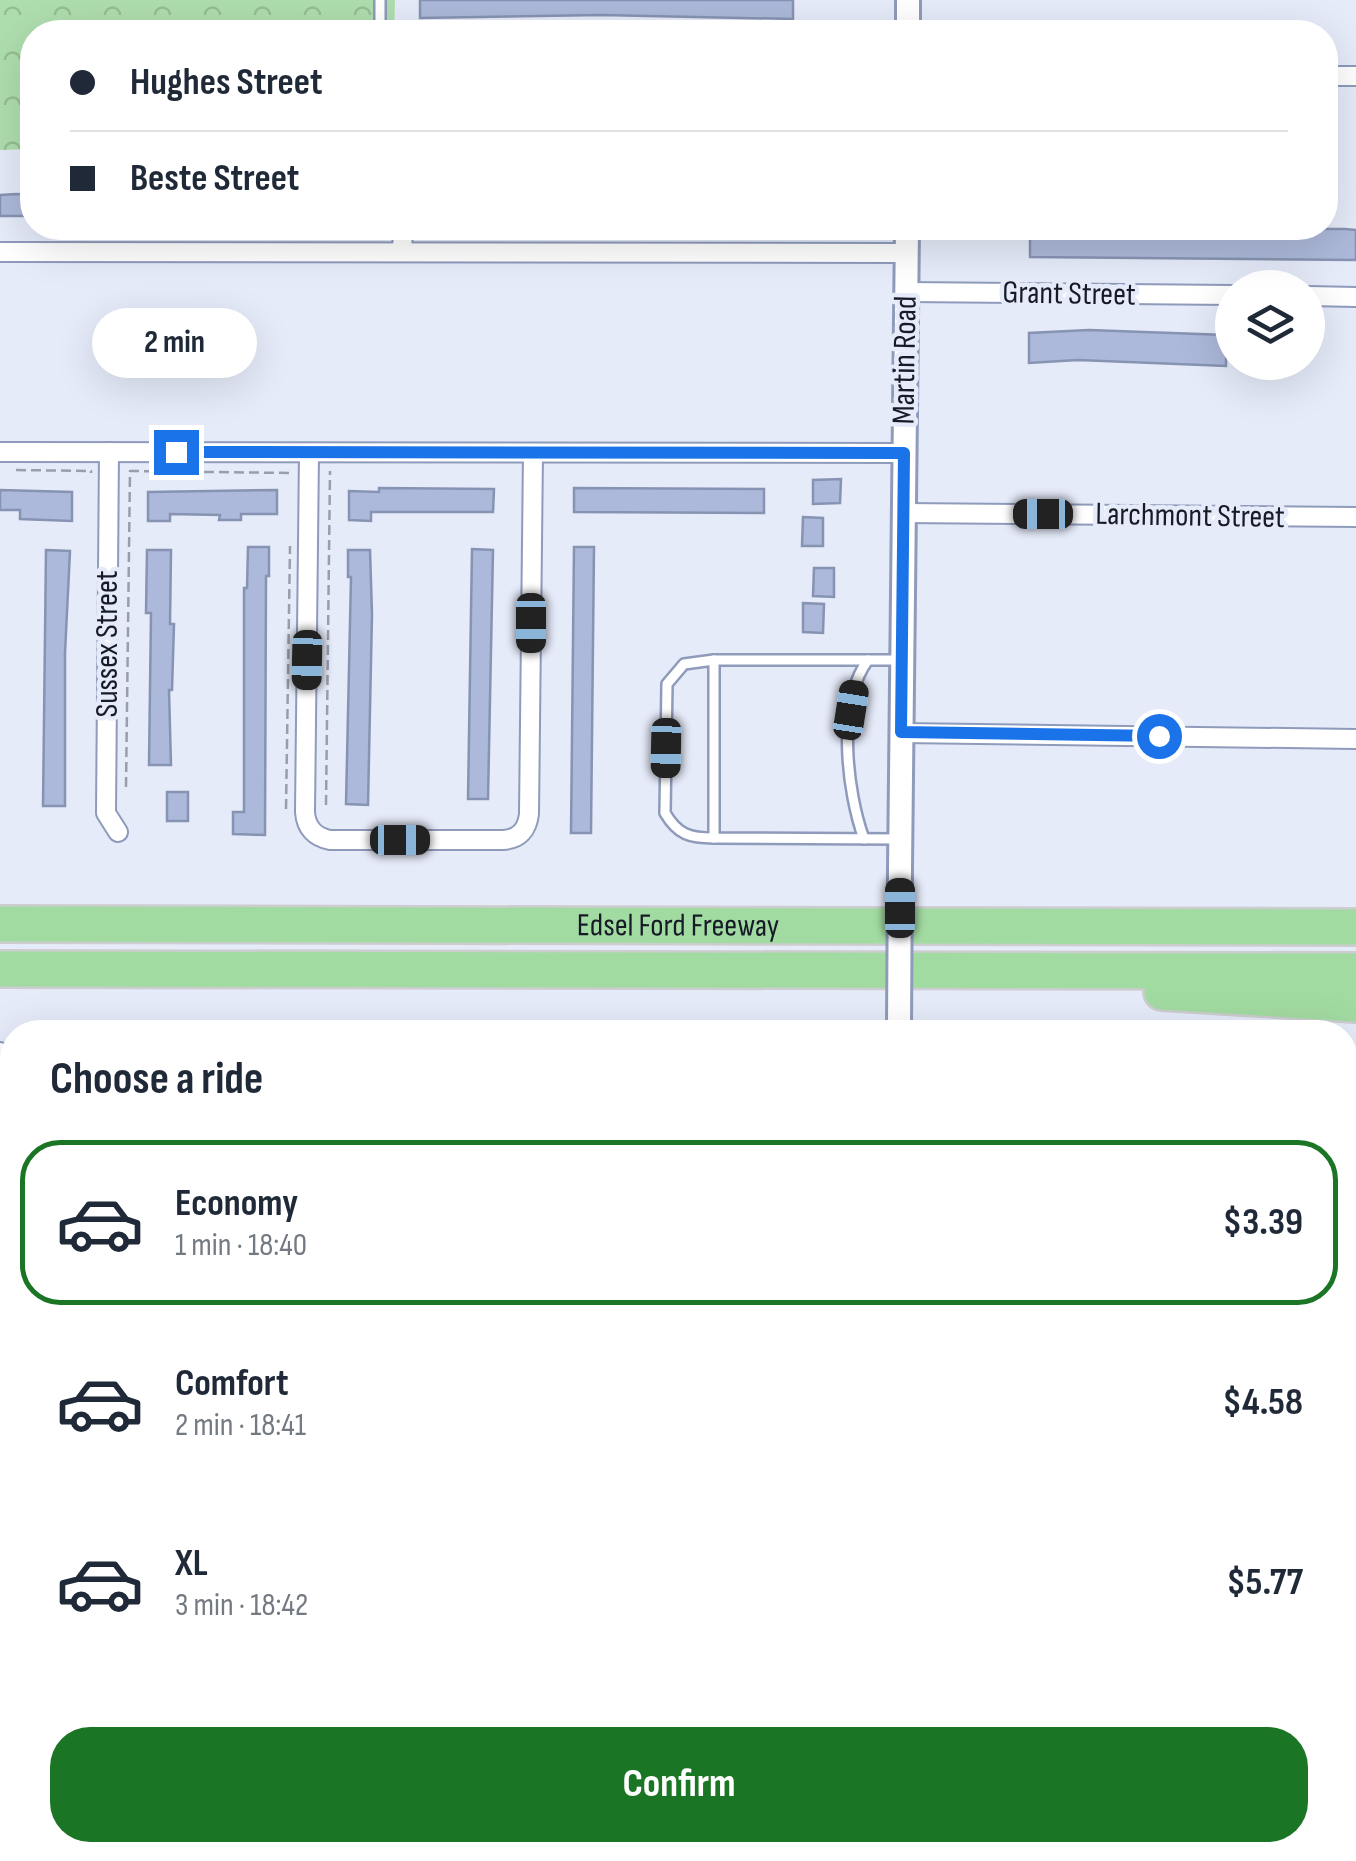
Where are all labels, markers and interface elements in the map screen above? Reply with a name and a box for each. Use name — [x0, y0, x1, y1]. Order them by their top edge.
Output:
text: Hughes Street — [130, 60, 323, 105]
text: Beste Street — [130, 156, 299, 201]
map controls — [1215, 270, 1325, 380]
button: layers — [1215, 270, 1325, 380]
street label: Grant Street — [1002, 273, 1136, 315]
street label: Martin Road — [884, 295, 926, 425]
callout: 2 min — [94, 307, 258, 377]
text: 2 min — [144, 323, 205, 362]
route end — [154, 430, 199, 475]
street label: Larchmont Street — [1095, 495, 1285, 537]
car — [1013, 499, 1073, 529]
street label: Sussex Street — [88, 571, 127, 717]
car — [516, 593, 546, 653]
car — [291, 630, 323, 690]
car — [831, 678, 871, 742]
route start — [1137, 714, 1182, 759]
car — [650, 718, 682, 778]
car — [370, 825, 430, 855]
car — [885, 878, 915, 938]
street label: Edsel Ford Freeway — [577, 906, 779, 945]
text: Choose a ride — [50, 1052, 263, 1107]
icon: car — [55, 1178, 145, 1268]
text: Economy — [175, 1181, 298, 1226]
text: $3.39 — [1223, 1200, 1303, 1245]
text: 1 min · 18:40 — [175, 1226, 307, 1265]
icon: car — [55, 1358, 145, 1448]
text: Comfort — [175, 1361, 289, 1406]
text: $4.58 — [1223, 1380, 1303, 1425]
text: 2 min · 18:41 — [175, 1406, 306, 1445]
icon: car — [55, 1538, 145, 1628]
text: XL — [175, 1541, 208, 1586]
text: $5.77 — [1226, 1560, 1303, 1605]
text: 3 min · 18:42 — [175, 1586, 308, 1625]
button: Confirm — [50, 1727, 1308, 1842]

